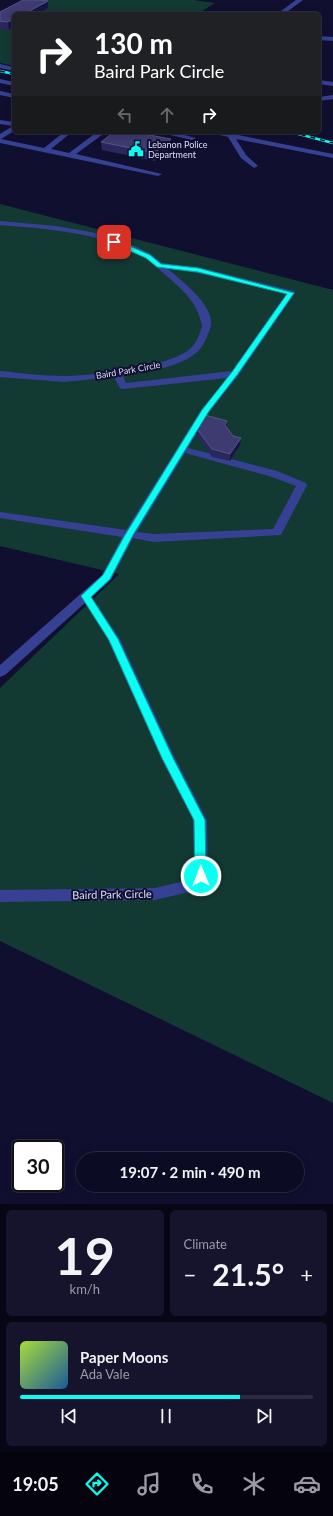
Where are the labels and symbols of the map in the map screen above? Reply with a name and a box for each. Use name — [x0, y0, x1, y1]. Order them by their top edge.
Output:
place label: Lebanon Police Department — [148, 139, 208, 160]
public building icon: Lebanon Police Department — [127, 140, 145, 158]
pin — [97, 225, 131, 259]
street label: Baird Park Circle — [95, 359, 161, 381]
position arrow — [180, 855, 222, 897]
street label: Baird Park Circle — [72, 887, 152, 901]
speed limit sign: 30 — [12, 1140, 64, 1192]

